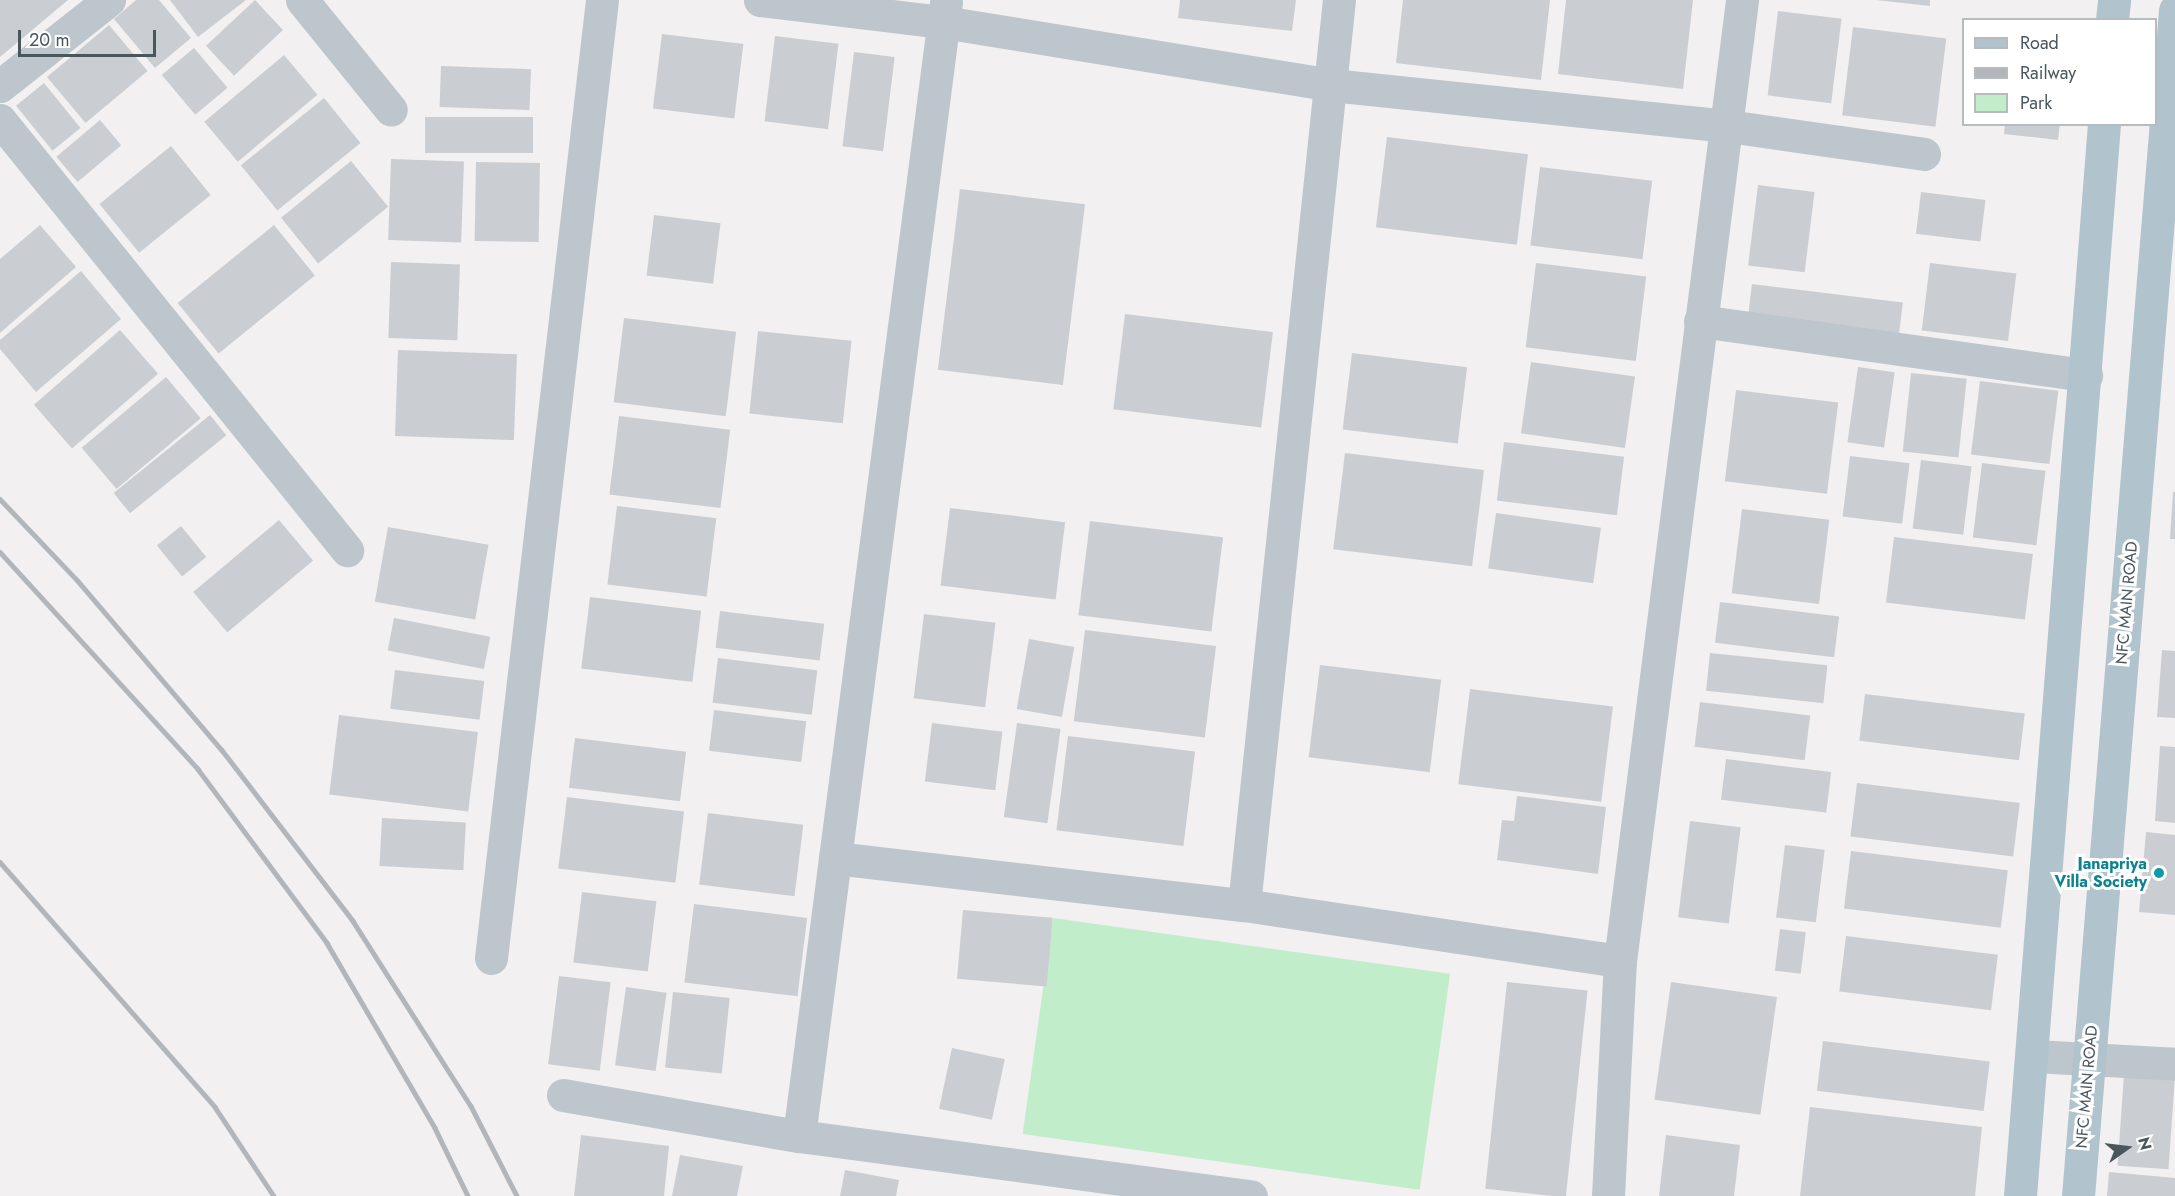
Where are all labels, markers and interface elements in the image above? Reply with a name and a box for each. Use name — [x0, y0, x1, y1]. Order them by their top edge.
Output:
scale bar — [21, 18, 159, 56]
legend — [1962, 18, 2157, 126]
text: 20 m — [29, 27, 69, 53]
text: Road — [2020, 30, 2059, 56]
text: Railway — [2020, 60, 2076, 86]
text: Park — [2020, 90, 2052, 116]
street label: NFC MAIN ROAD — [2112, 541, 2142, 665]
place label: Janapriya Villa Society — [2054, 854, 2147, 892]
marker: Janapriya Villa Society — [2152, 866, 2166, 880]
street label: NFC MAIN ROAD — [2072, 1025, 2102, 1149]
north arrow — [2097, 1118, 2157, 1178]
text: N — [2132, 1135, 2158, 1152]

